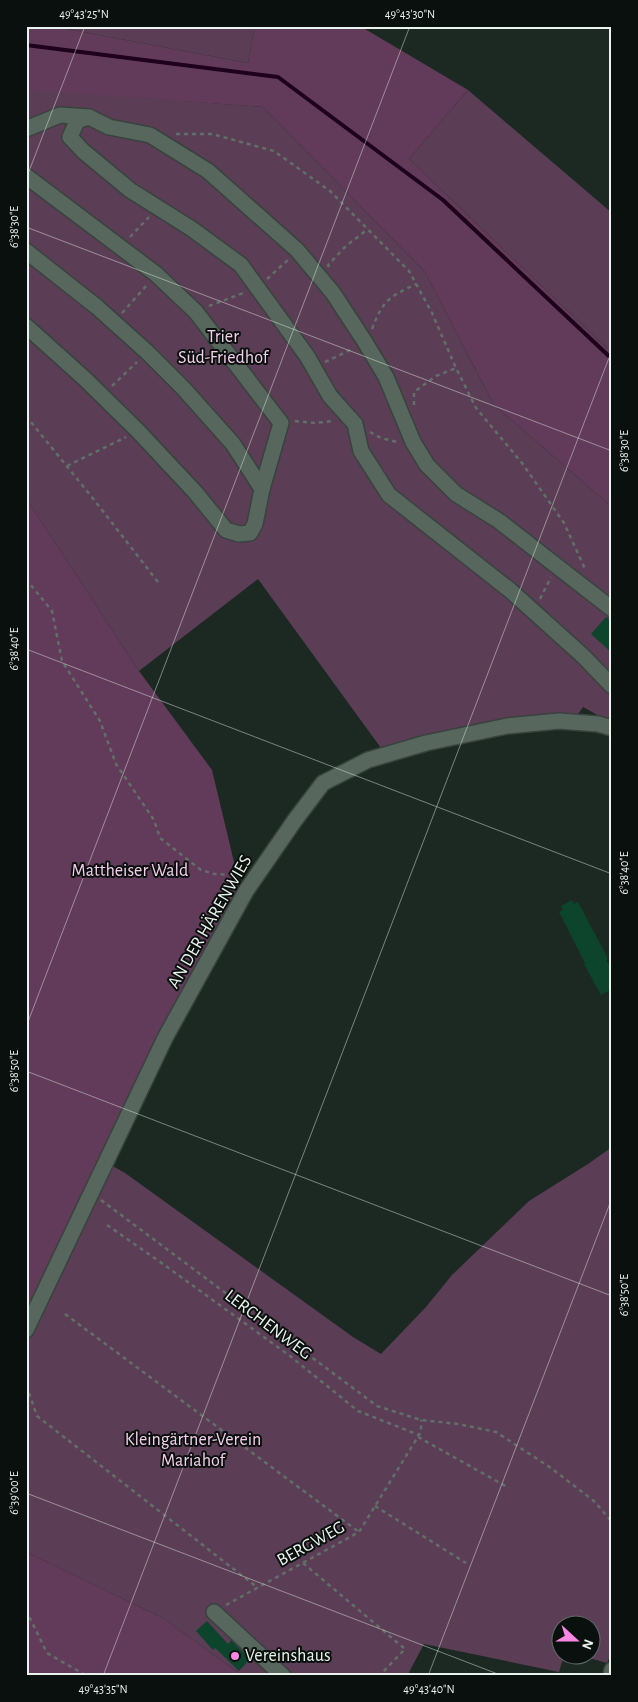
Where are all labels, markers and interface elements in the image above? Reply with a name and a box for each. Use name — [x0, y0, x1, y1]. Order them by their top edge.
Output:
text: 49°43'25"N — [59, 8, 109, 20]
text: 49°43'30"N — [385, 8, 435, 20]
text: 6°38'30"E — [8, 206, 20, 248]
park label: Trier Süd-Friedhof — [178, 328, 270, 367]
text: 6°38'30"E — [618, 430, 630, 472]
text: 6°38'40"E — [8, 627, 20, 671]
street label: AN DER HÄRENWIES — [163, 851, 255, 992]
text: 6°38'40"E — [618, 851, 630, 895]
park label: Mattheiser Wald — [72, 862, 188, 880]
text: 6°38'50"E — [8, 1050, 20, 1092]
text: 6°38'50"E — [618, 1274, 630, 1316]
street label: LERCHENWEG — [221, 1287, 315, 1363]
park label: Kleingärtner-Verein Mariahof — [125, 1431, 261, 1470]
text: 6°39'00"E — [8, 1471, 20, 1515]
street label: BERGWEG — [274, 1518, 348, 1570]
north arrow — [550, 1614, 600, 1664]
text: N — [579, 1637, 595, 1651]
place label: Vereinshaus — [245, 1647, 331, 1665]
marker: Vereinshaus — [229, 1650, 241, 1662]
text: 49°43'35"N — [78, 1683, 128, 1695]
text: 49°43'40"N — [403, 1683, 455, 1695]

